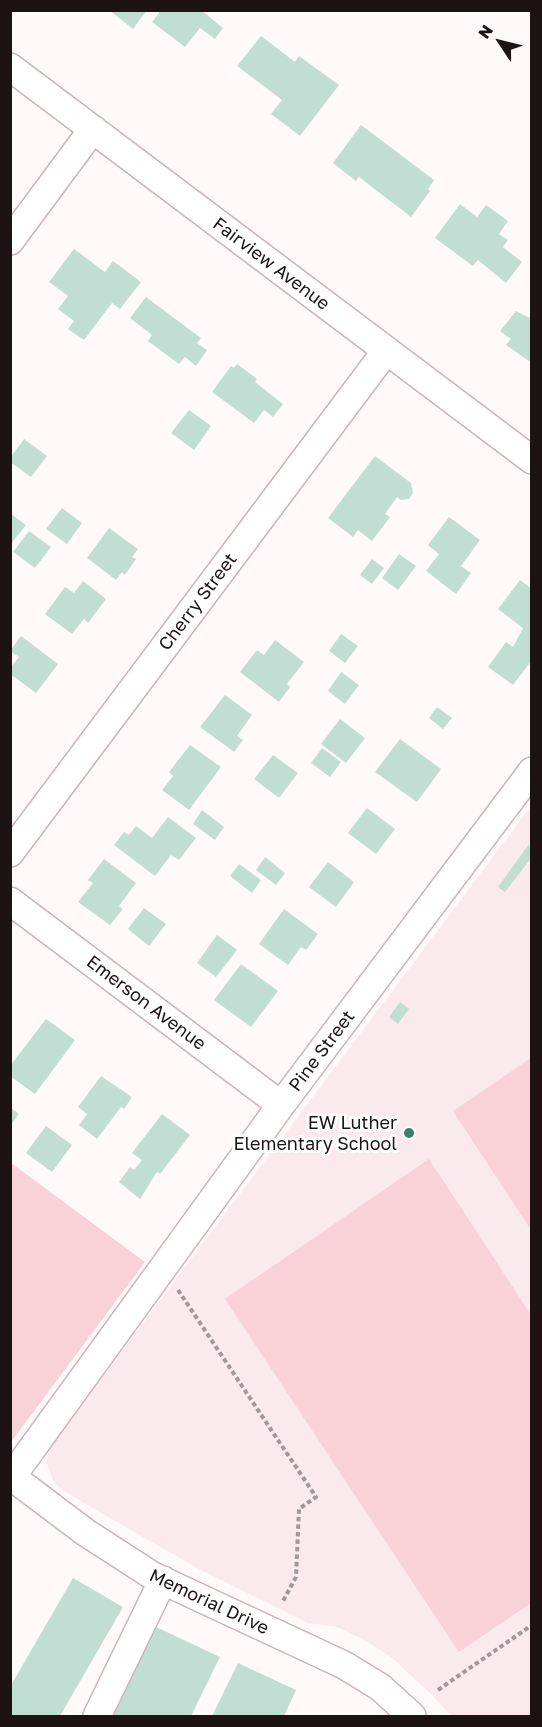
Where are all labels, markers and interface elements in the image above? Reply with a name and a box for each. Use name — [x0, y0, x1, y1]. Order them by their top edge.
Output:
north arrow — [470, 12, 530, 72]
text: N — [474, 21, 497, 42]
street label: Fairview Avenue — [208, 213, 334, 315]
street label: Cherry Street — [154, 549, 242, 655]
street label: Emerson Avenue — [82, 951, 210, 1055]
street label: Pine Street — [285, 1006, 359, 1096]
place label: EW Luther Elementary School — [233, 1112, 397, 1154]
marker: EW Luther Elementary School — [402, 1126, 416, 1140]
street label: Memorial Drive — [146, 1565, 272, 1639]

